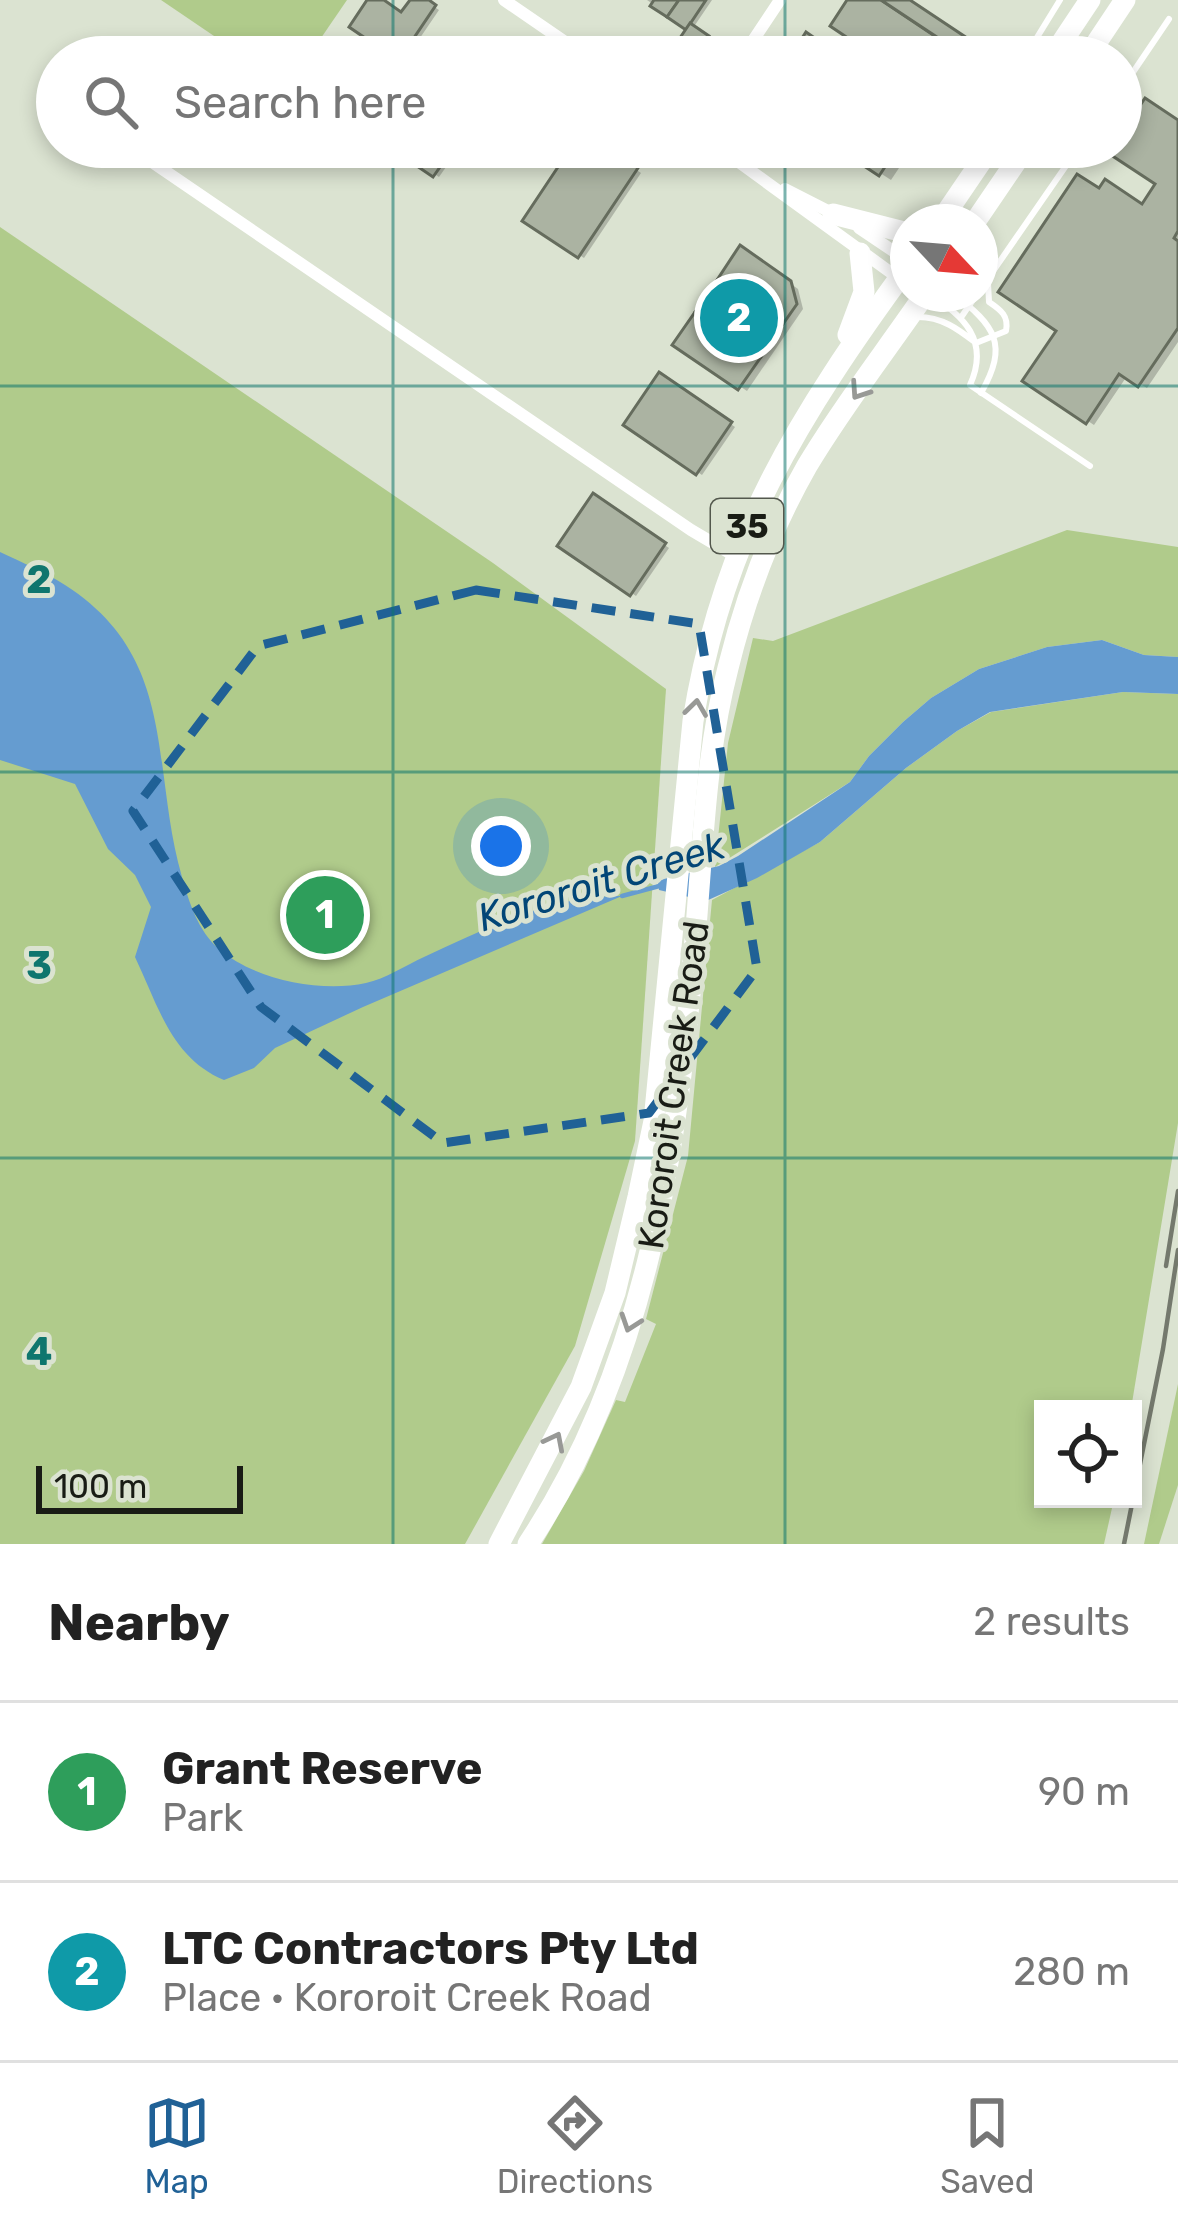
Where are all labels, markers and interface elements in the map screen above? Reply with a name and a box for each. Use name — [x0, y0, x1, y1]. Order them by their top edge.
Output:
search box — [36, 36, 1142, 168]
icon: search — [78, 69, 144, 135]
text: Search here — [174, 76, 426, 129]
north arrow — [890, 204, 998, 312]
pin: 2 — [700, 273, 778, 363]
one-way arrow — [851, 377, 873, 399]
road number: 35 — [711, 499, 783, 553]
text: 2 — [26, 557, 52, 603]
one-way arrow — [682, 699, 708, 718]
your location — [471, 816, 531, 876]
water label: Kororoit Creek — [472, 822, 731, 941]
pin: 1 — [286, 870, 364, 960]
street label: Kororoit Creek Road — [629, 918, 718, 1252]
text: 3 — [26, 943, 52, 989]
one-way arrow — [620, 1312, 645, 1333]
text: 4 — [26, 1329, 52, 1375]
map controls — [1034, 1400, 1142, 1508]
button: locate — [1034, 1400, 1142, 1508]
one-way arrow — [541, 1433, 564, 1454]
scale bar — [36, 1460, 243, 1513]
text: 100 m — [54, 1467, 147, 1506]
text: Nearby — [48, 1592, 230, 1653]
text: 2 results — [973, 1599, 1130, 1645]
text: Grant Reserve — [162, 1742, 482, 1795]
text: 1 — [77, 1769, 97, 1815]
text: 90 m — [1038, 1769, 1130, 1815]
text: Park — [162, 1795, 243, 1841]
text: LTC Contractors Pty Ltd — [162, 1922, 699, 1975]
text: 2 — [74, 1949, 100, 1995]
text: 280 m — [1013, 1949, 1130, 1995]
text: Place · Kororoit Creek Road — [162, 1975, 652, 2021]
tab: Map — [144, 2090, 210, 2201]
tab: Directions — [497, 2090, 653, 2201]
tab: Saved — [940, 2090, 1034, 2201]

